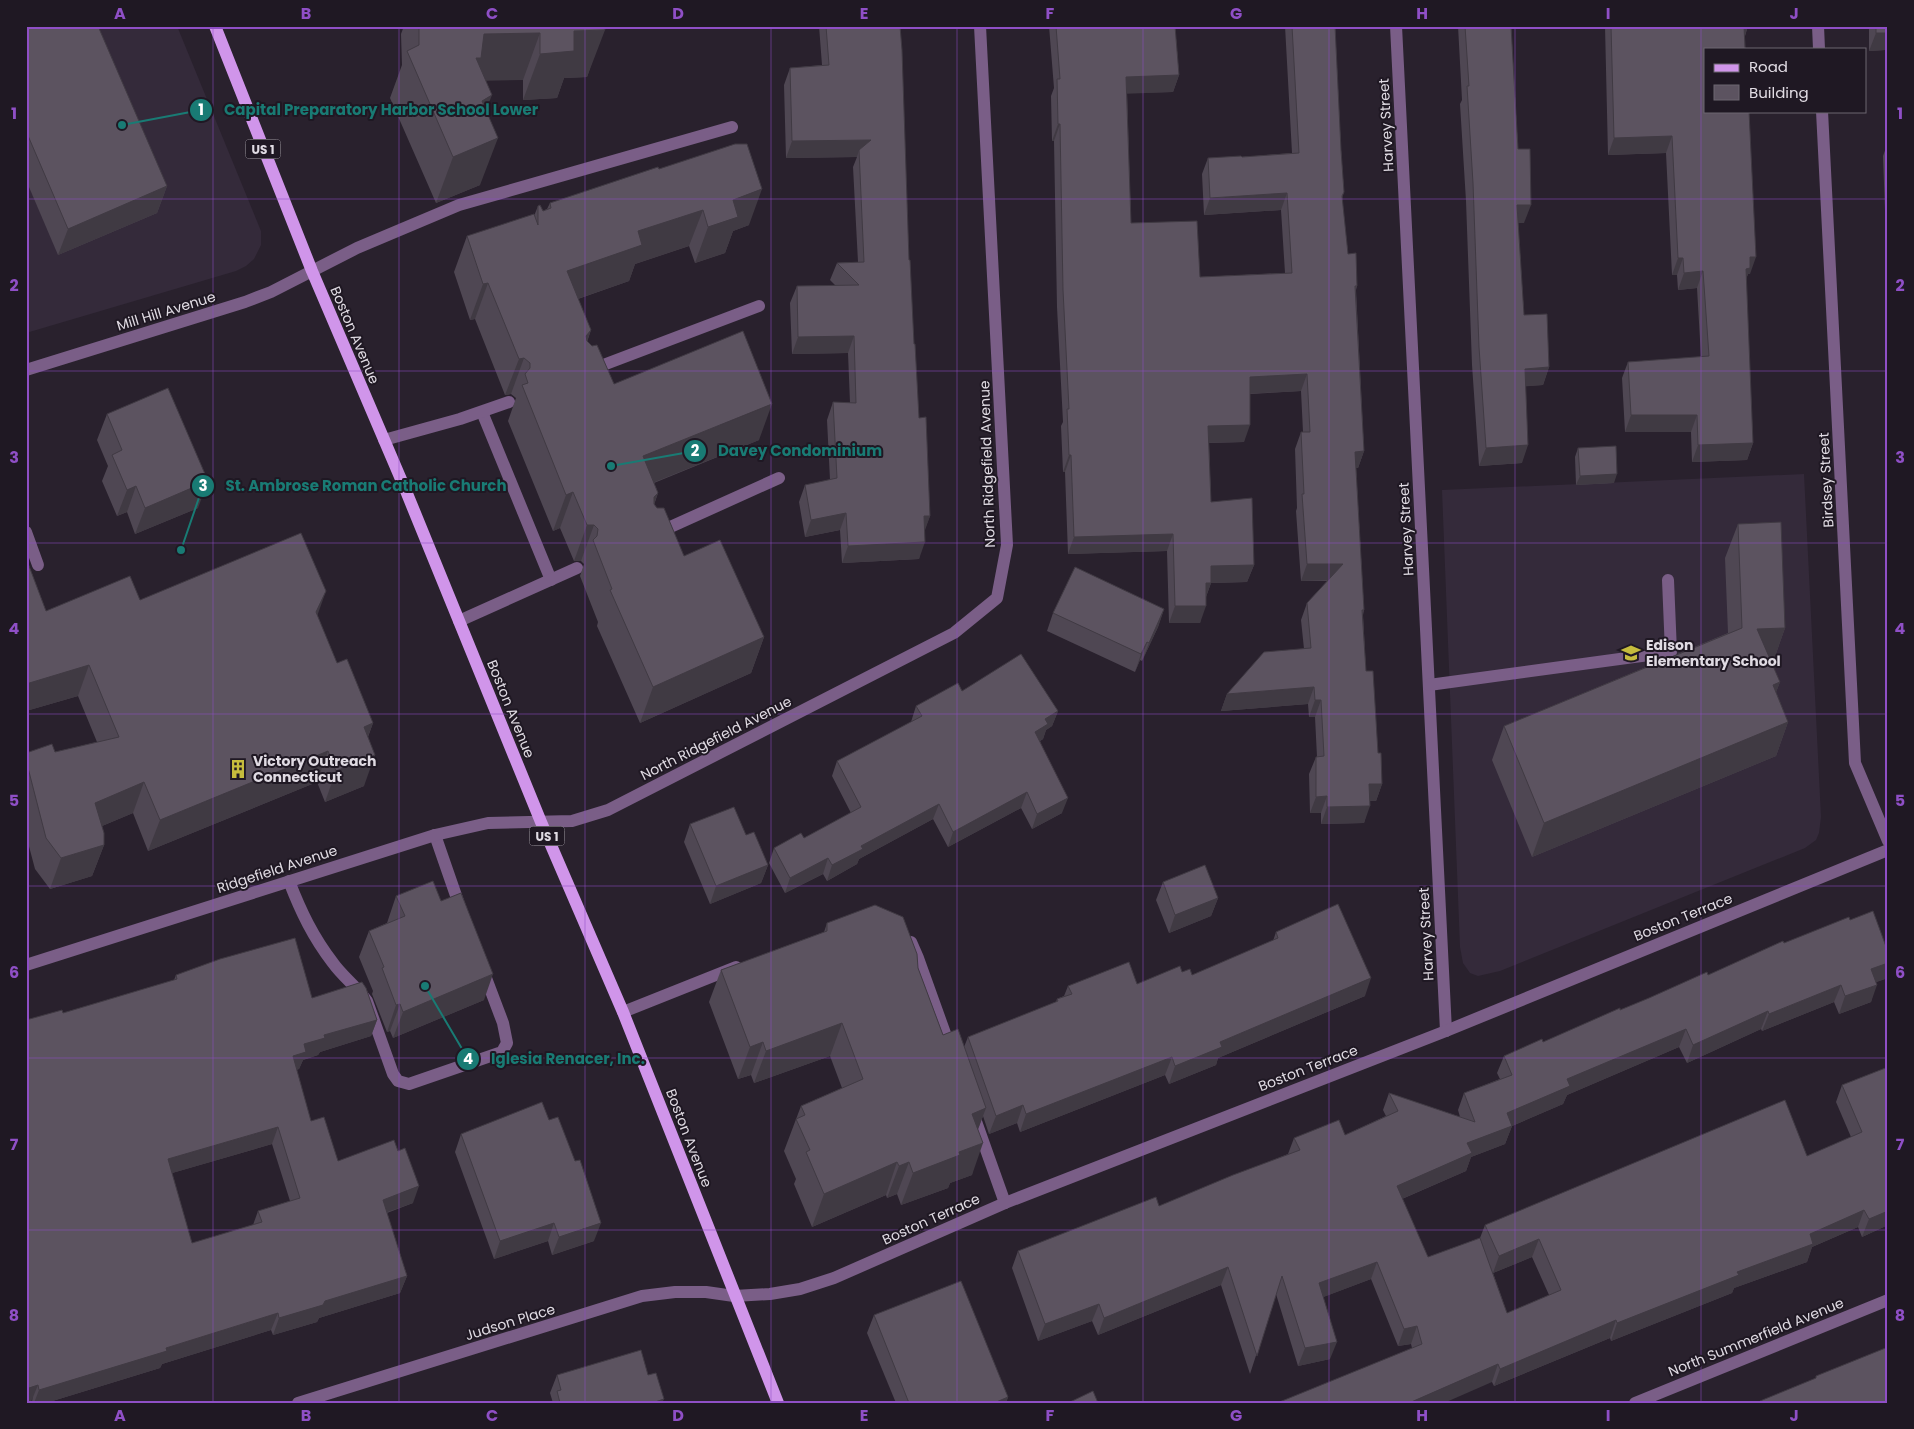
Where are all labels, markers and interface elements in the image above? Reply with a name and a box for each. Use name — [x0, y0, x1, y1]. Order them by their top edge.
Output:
text: A — [114, 2, 126, 25]
text: B — [301, 2, 311, 25]
text: C — [486, 2, 498, 25]
text: D — [672, 2, 684, 25]
text: E — [860, 2, 868, 25]
text: F — [1046, 2, 1055, 25]
text: G — [1230, 2, 1242, 25]
text: H — [1416, 2, 1428, 25]
text: I — [1606, 2, 1610, 25]
text: J — [1789, 2, 1799, 25]
legend — [1704, 48, 1866, 112]
text: Road — [1749, 56, 1788, 77]
street label: Harvey Street — [1374, 78, 1398, 172]
text: Building — [1749, 82, 1809, 103]
callout: Capital Preparatory Harbor School Lower — [189, 95, 548, 125]
text: 1 — [198, 99, 204, 120]
text: Capital Preparatory Harbor School Lower — [224, 99, 539, 120]
text: 1 — [11, 102, 17, 125]
text: 1 — [1897, 102, 1903, 125]
road number: US 1 — [246, 140, 280, 158]
text: 2 — [9, 274, 19, 297]
text: 2 — [1895, 274, 1905, 297]
street label: Boston Avenue — [325, 283, 385, 387]
street label: Mill Hill Avenue — [114, 286, 218, 336]
street label: North Ridgefield Avenue — [974, 380, 1000, 548]
street label: Birdsey Street — [1814, 432, 1838, 528]
callout: Davey Condominium — [683, 436, 892, 466]
text: 2 — [691, 440, 700, 461]
text: Davey Condominium — [718, 440, 882, 461]
text: 3 — [9, 446, 19, 469]
text: 3 — [1895, 446, 1905, 469]
callout: St. Ambrose Roman Catholic Church — [190, 471, 516, 501]
text: 3 — [198, 475, 208, 496]
text: St. Ambrose Roman Catholic Church — [225, 475, 507, 496]
street label: Harvey Street — [1394, 482, 1418, 576]
text: 4 — [9, 617, 20, 640]
text: 4 — [1895, 617, 1906, 640]
place label: Edison Elementary School — [1646, 635, 1781, 671]
school or university icon: Edison Elementary School — [1620, 642, 1642, 664]
street label: Boston Avenue — [482, 657, 540, 761]
street label: North Ridgefield Avenue — [637, 691, 795, 785]
place label: Victory Outreach Connecticut — [253, 751, 376, 787]
building icon: Victory Outreach Connecticut — [227, 758, 249, 780]
text: 5 — [9, 789, 19, 812]
text: 5 — [1895, 789, 1905, 812]
road number: US 1 — [530, 826, 564, 846]
street label: Ridgefield Avenue — [214, 840, 340, 898]
street label: Harvey Street — [1414, 887, 1438, 981]
street label: Boston Terrace — [1631, 888, 1736, 946]
text: 6 — [9, 961, 19, 984]
text: 6 — [1895, 961, 1905, 984]
street label: Boston Terrace — [1255, 1040, 1361, 1096]
callout: Iglesia Renacer, Inc. — [456, 1044, 655, 1074]
text: 4 — [463, 1048, 473, 1069]
text: Iglesia Renacer, Inc. — [491, 1048, 645, 1069]
street label: Boston Avenue — [661, 1086, 717, 1191]
text: 7 — [10, 1133, 19, 1156]
text: 7 — [1896, 1133, 1905, 1156]
street label: Boston Terrace — [879, 1188, 983, 1249]
street label: North Summerfield Avenue — [1665, 1292, 1847, 1381]
street label: Judson Place — [463, 1299, 558, 1345]
text: 8 — [9, 1304, 19, 1327]
text: 8 — [1895, 1304, 1905, 1327]
text: A — [114, 1404, 126, 1427]
text: B — [301, 1404, 311, 1427]
text: C — [486, 1404, 498, 1427]
text: D — [672, 1404, 684, 1427]
text: E — [860, 1404, 868, 1427]
text: F — [1046, 1404, 1055, 1427]
text: G — [1230, 1404, 1242, 1427]
text: H — [1416, 1404, 1428, 1427]
text: I — [1606, 1404, 1610, 1427]
text: J — [1789, 1404, 1799, 1427]

